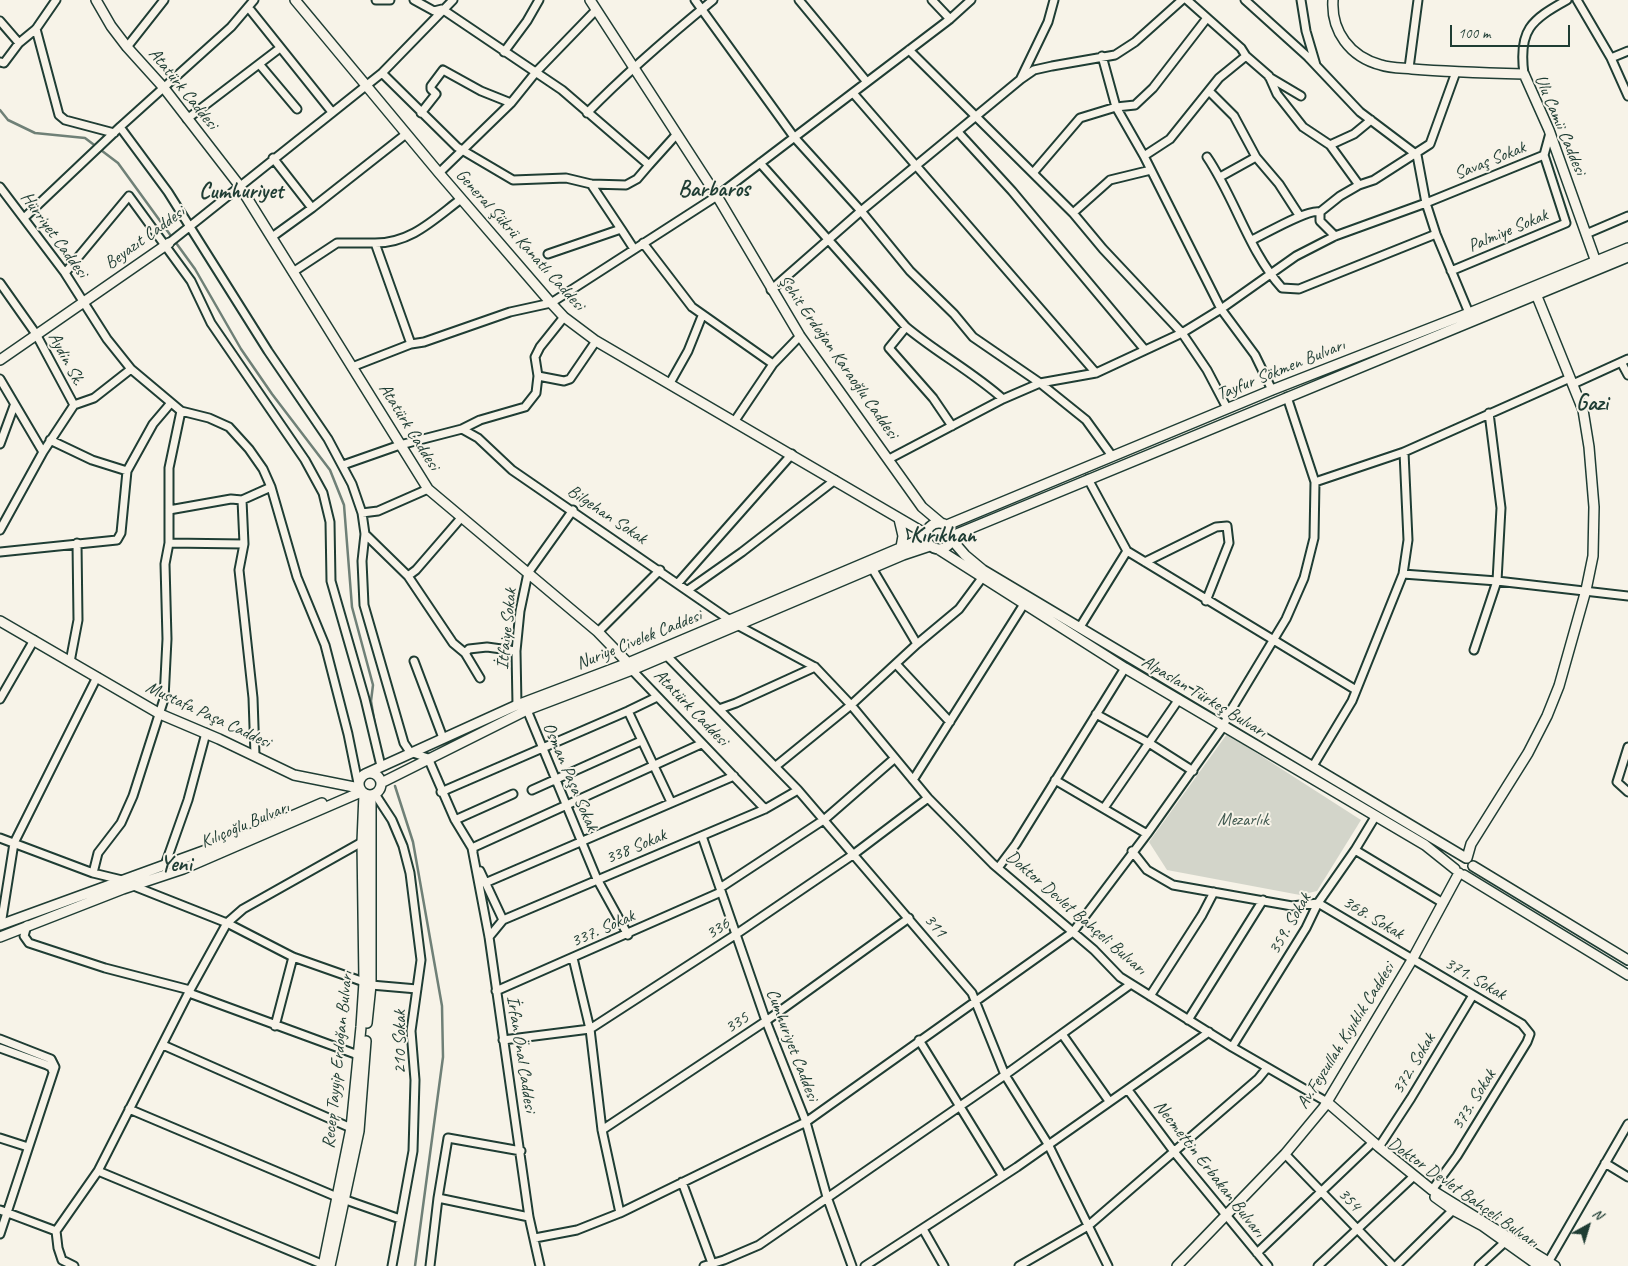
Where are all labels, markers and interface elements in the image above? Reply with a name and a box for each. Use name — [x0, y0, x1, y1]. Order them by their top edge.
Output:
scale bar — [1453, 15, 1573, 47]
text: 100 m — [1458, 24, 1490, 43]
street label: Atatürk Caddesi — [144, 44, 222, 134]
street label: Ulu Camii Caddesi — [1529, 72, 1591, 178]
street label: Savaş Sokak — [1451, 137, 1529, 185]
street label: General Şükrü Kanatlı Caddesi — [451, 165, 589, 315]
district label: Barbaros — [678, 177, 750, 203]
district label: Cumhuriyet — [199, 179, 283, 205]
street label: Hürriyet Caddesi — [15, 188, 93, 282]
street label: Beyazıt Caddesi — [101, 202, 189, 274]
street label: Palmiye Sokak — [1465, 205, 1551, 257]
street label: Şehit Erdoğan Karaoğlu Caddesi — [773, 271, 903, 443]
street label: Aydin Sk. — [43, 329, 89, 389]
street label: Tayfur Sökmen Bulvarı — [1214, 334, 1348, 406]
street label: Atatürk Caddesi — [374, 379, 444, 475]
district label: Gazi — [1576, 391, 1608, 417]
street label: Bilgehan Sokak — [563, 480, 651, 550]
district label: Kırıkhan — [910, 523, 976, 549]
street label: İtfaiye Sokak — [492, 587, 522, 671]
street label: Nuriye Civelek Caddesi — [573, 605, 705, 675]
street label: Alpaslan Türkeş Bulvarı — [1138, 651, 1270, 743]
street label: Atatürk Caddesi — [649, 665, 733, 751]
street label: Mustafa Paşa Caddesi — [142, 677, 274, 753]
street label: Osman Paşa Sokak — [537, 720, 603, 834]
street label: Kılıçoğlu Bulvarı — [197, 797, 293, 853]
park label: Mezarlık — [1217, 809, 1269, 831]
street label: 338 Sokak — [602, 825, 670, 869]
street label: Doktor Devlet Bahçeli Bulvarı — [1001, 846, 1151, 980]
district label: Yeni — [160, 852, 192, 878]
street label: 359. Sokak — [1264, 889, 1316, 959]
street label: 368. Sokak — [1339, 891, 1407, 945]
street label: 337. Sokak — [568, 905, 638, 953]
street label: 311 — [919, 910, 951, 942]
street label: 336 — [702, 913, 734, 945]
street label: 371. Sokak — [1440, 953, 1510, 1005]
street label: Av.Feyzullah Kıyıklık Caddesi — [1292, 959, 1400, 1113]
street label: Recep Tayyip Erdoğan Bulvarı — [318, 970, 358, 1150]
street label: Cumhuriyet Caddesi — [761, 986, 823, 1104]
street label: İrfan Önal Caddesi — [501, 994, 541, 1114]
street label: 335 — [721, 1007, 753, 1039]
street label: 210 Sokak — [389, 1010, 411, 1074]
street label: 372. Sokak — [1387, 1030, 1441, 1098]
street label: 373. Sokak — [1447, 1066, 1501, 1134]
street label: Necmettin Erbakan Bulvarı — [1149, 1096, 1269, 1242]
street label: Doktor Devlet Bahçeli Bulvarı — [1383, 1133, 1543, 1253]
street label: 354 — [1333, 1184, 1365, 1216]
north arrow — [1563, 1201, 1613, 1251]
text: N — [1589, 1205, 1606, 1223]

